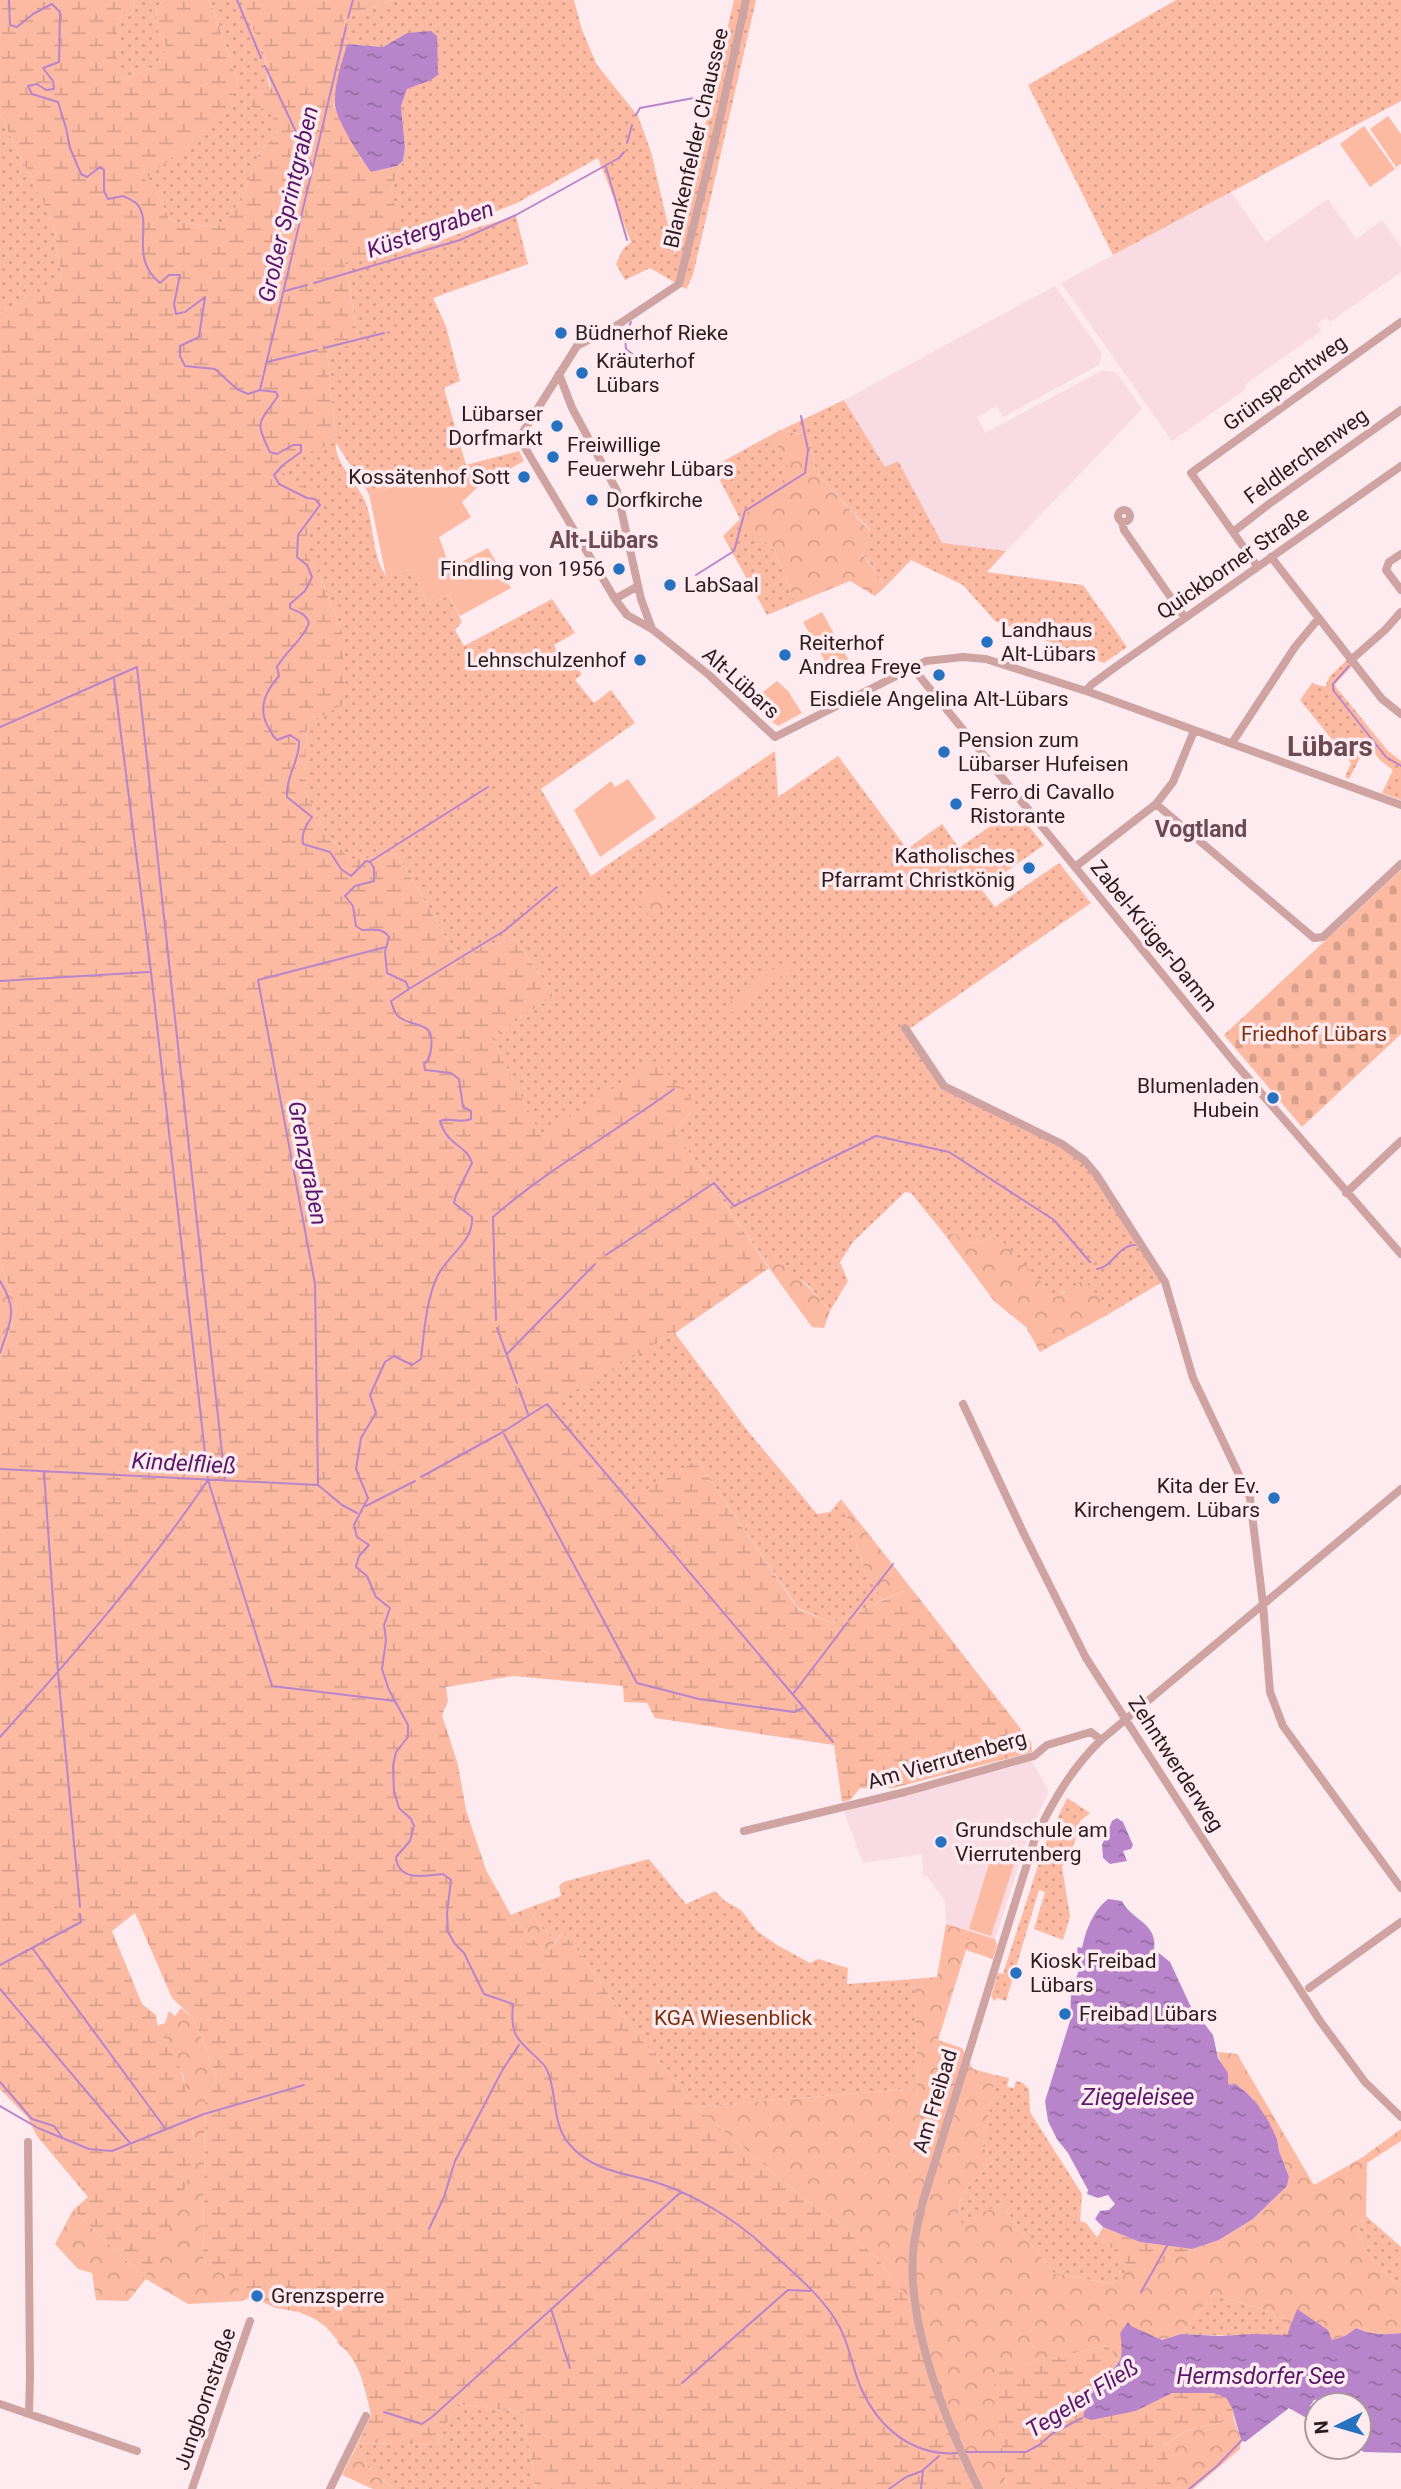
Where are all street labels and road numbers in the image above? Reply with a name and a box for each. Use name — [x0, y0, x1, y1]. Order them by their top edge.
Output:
street label: Blankenfelder Chaussee — [659, 26, 733, 250]
street label: Grünspechtweg — [1219, 330, 1351, 436]
street label: Feldlerchenweg — [1240, 403, 1372, 509]
street label: Quickborner Straße — [1152, 502, 1314, 624]
street label: Alt-Lübars — [698, 642, 784, 724]
street label: Zabel-Krüger-Damm — [1086, 856, 1222, 1016]
street label: Zehntwerderweg — [1123, 1692, 1229, 1836]
street label: Am Vierrutenberg — [865, 1726, 1029, 1794]
street label: Am Freibad — [908, 2046, 962, 2156]
street label: Jungbornstraße — [169, 2325, 241, 2473]

